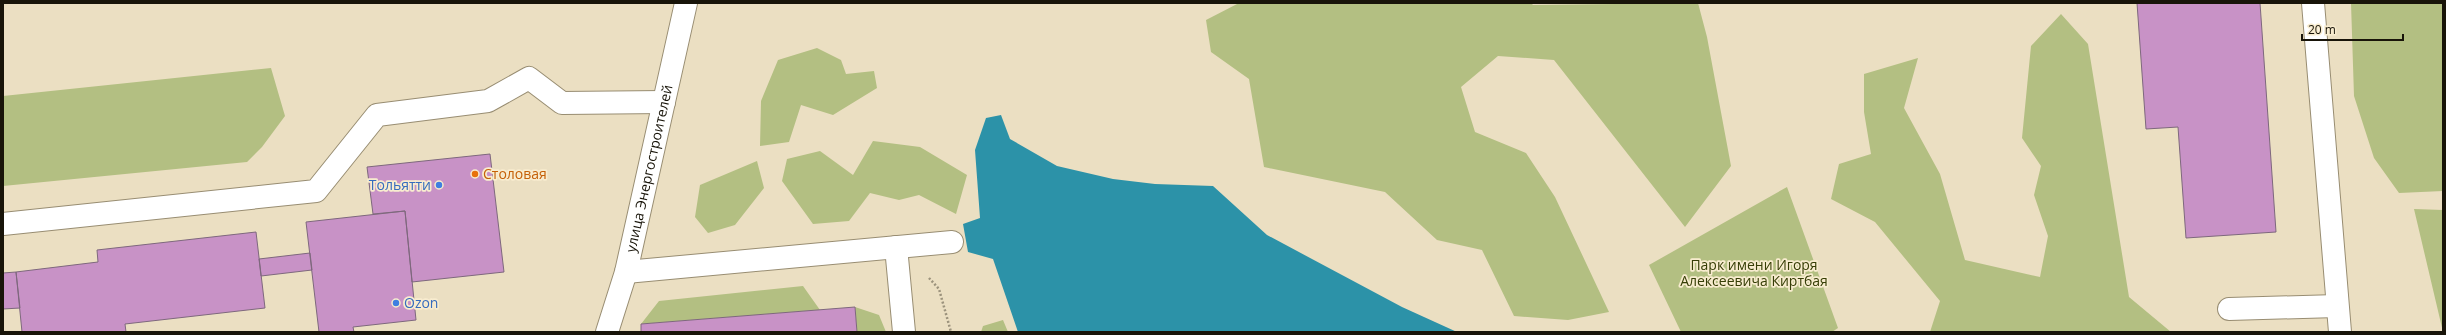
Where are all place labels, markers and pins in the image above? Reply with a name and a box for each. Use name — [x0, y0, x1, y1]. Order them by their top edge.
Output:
place label: Столовая — [483, 164, 547, 183]
marker: Столовая — [470, 169, 480, 179]
place label: Тольятти — [369, 175, 431, 194]
marker: Тольятти — [434, 180, 444, 190]
place label: Ozon — [404, 293, 438, 312]
marker: Ozon — [391, 298, 401, 308]

